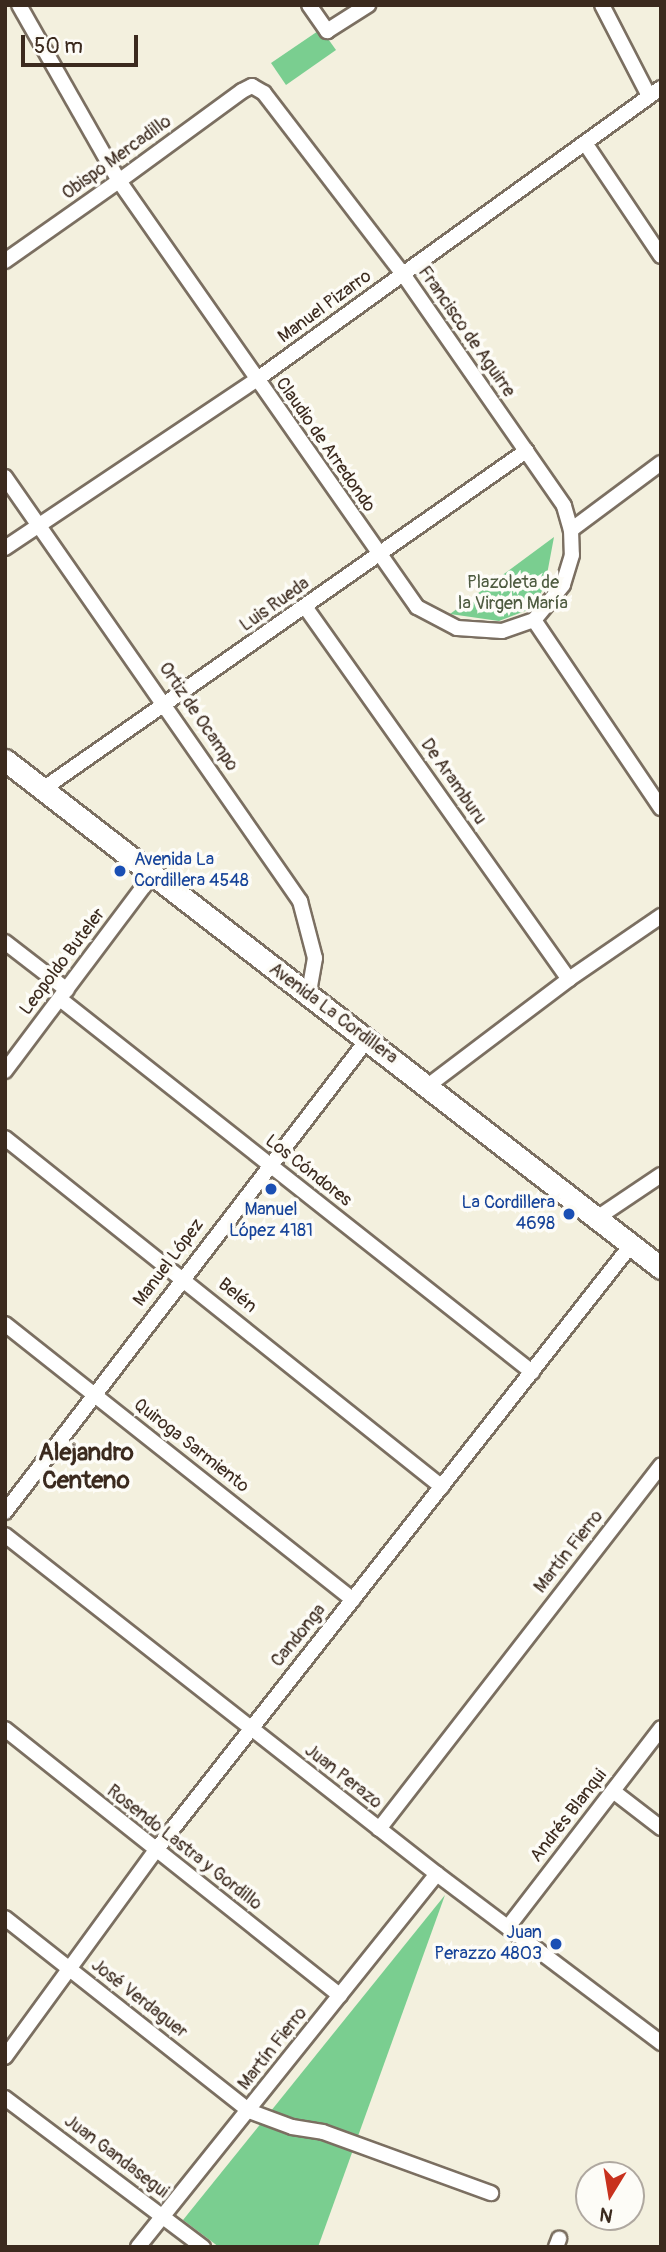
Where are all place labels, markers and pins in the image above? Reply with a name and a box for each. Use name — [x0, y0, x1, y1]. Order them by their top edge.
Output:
place label: Avenida La Cordillera 4548 — [134, 850, 249, 892]
marker: Avenida La Cordillera 4548 — [112, 863, 128, 879]
marker: Manuel López 4181 — [263, 1181, 279, 1197]
place label: La Cordillera 4698 — [461, 1193, 555, 1236]
place label: Manuel López 4181 — [229, 1200, 313, 1242]
marker: La Cordillera 4698 — [561, 1206, 577, 1222]
place label: Juan Perazzo 4803 — [434, 1923, 542, 1966]
marker: Juan Perazzo 4803 — [548, 1936, 564, 1952]

